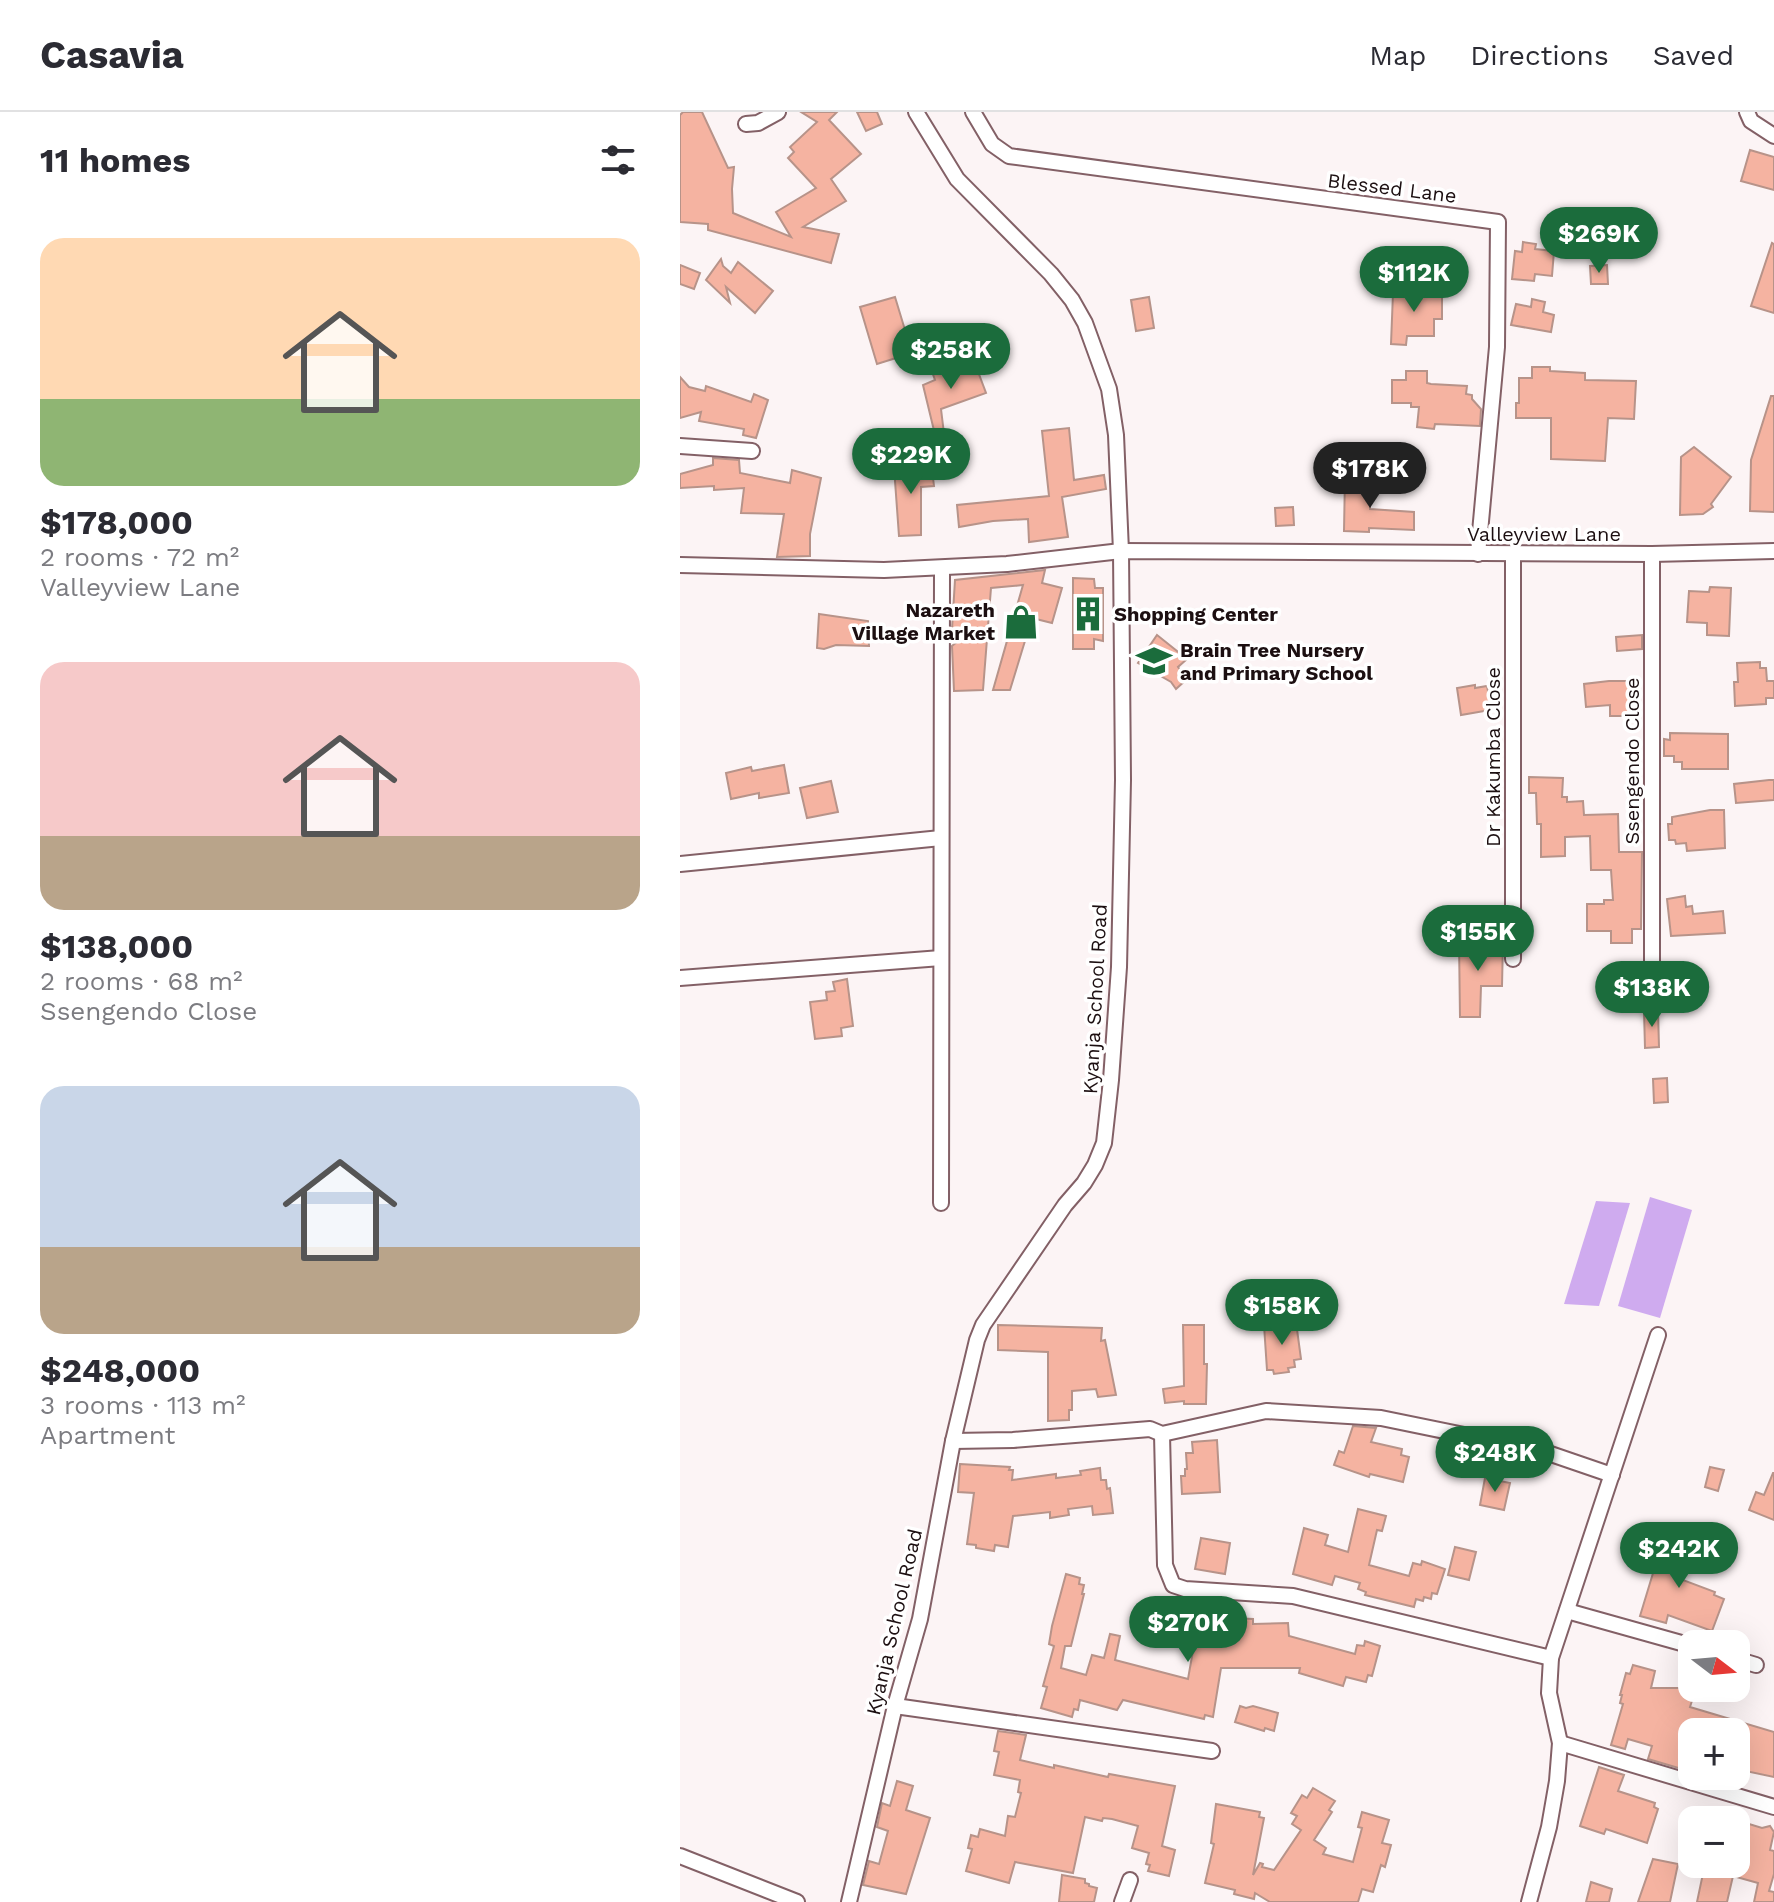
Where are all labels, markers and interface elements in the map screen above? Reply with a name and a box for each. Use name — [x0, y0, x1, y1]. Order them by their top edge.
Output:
text: Casavia — [40, 33, 184, 77]
text: Map — [1369, 39, 1426, 72]
text: Directions — [1470, 39, 1609, 72]
text: Saved — [1653, 39, 1734, 72]
icon: filters — [596, 138, 640, 182]
text: 11 homes — [40, 140, 190, 180]
street label: Blessed Lane — [1326, 168, 1458, 208]
pin: $269K — [1543, 207, 1655, 275]
text: $269K — [1558, 218, 1640, 248]
pin: $112K — [1358, 246, 1470, 314]
text: $112K — [1378, 257, 1450, 287]
icon: home — [268, 290, 412, 434]
pin: $258K — [895, 323, 1007, 391]
text: $258K — [910, 334, 992, 364]
pin: $229K — [855, 428, 967, 496]
text: $229K — [870, 439, 952, 469]
pin: $178K — [1314, 442, 1426, 510]
text: $178K — [1331, 453, 1409, 483]
text: $178,000 — [40, 502, 193, 542]
street label: Valleyview Lane — [1467, 522, 1621, 546]
text: 2 rooms · 72 m² — [40, 542, 239, 572]
text: Valleyview Lane — [40, 572, 240, 602]
building icon: Shopping Center — [1069, 595, 1107, 633]
place label: Nazareth Village Market — [852, 598, 995, 645]
place label: Shopping Center — [1114, 602, 1278, 626]
shop icon: Nazareth Village Market — [1002, 603, 1040, 641]
place label: Brain Tree Nursery and Primary School — [1180, 638, 1373, 685]
school or university icon: Brain Tree Nursery and Primary School — [1135, 642, 1173, 680]
street label: Dr Kakumba Close — [1481, 667, 1505, 847]
street label: Ssengendo Close — [1620, 677, 1644, 845]
icon: home — [268, 714, 412, 858]
street label: Kyanja School Road — [1078, 903, 1112, 1095]
pin: $155K — [1422, 905, 1534, 973]
text: $155K — [1440, 916, 1516, 946]
text: $138,000 — [40, 926, 193, 966]
pin: $138K — [1596, 961, 1708, 1029]
text: 2 rooms · 68 m² — [40, 966, 242, 996]
text: $138K — [1613, 972, 1691, 1002]
text: Ssengendo Close — [40, 996, 257, 1026]
icon: home — [268, 1138, 412, 1282]
pin: $158K — [1226, 1279, 1338, 1347]
text: $158K — [1243, 1290, 1321, 1320]
text: $248,000 — [40, 1350, 200, 1390]
text: 3 rooms · 113 m² — [40, 1390, 246, 1420]
text: Apartment — [40, 1420, 176, 1450]
pin: $248K — [1439, 1426, 1551, 1494]
text: $248K — [1454, 1437, 1536, 1467]
pin: $242K — [1623, 1522, 1735, 1590]
street label: Kyanja School Road — [861, 1527, 927, 1717]
text: $242K — [1638, 1533, 1720, 1563]
pin: $270K — [1132, 1596, 1244, 1664]
text: $270K — [1147, 1607, 1229, 1637]
north arrow — [1678, 1630, 1750, 1702]
map controls — [1678, 1630, 1750, 1878]
button: + — [1678, 1718, 1750, 1790]
button: − — [1678, 1806, 1750, 1878]

